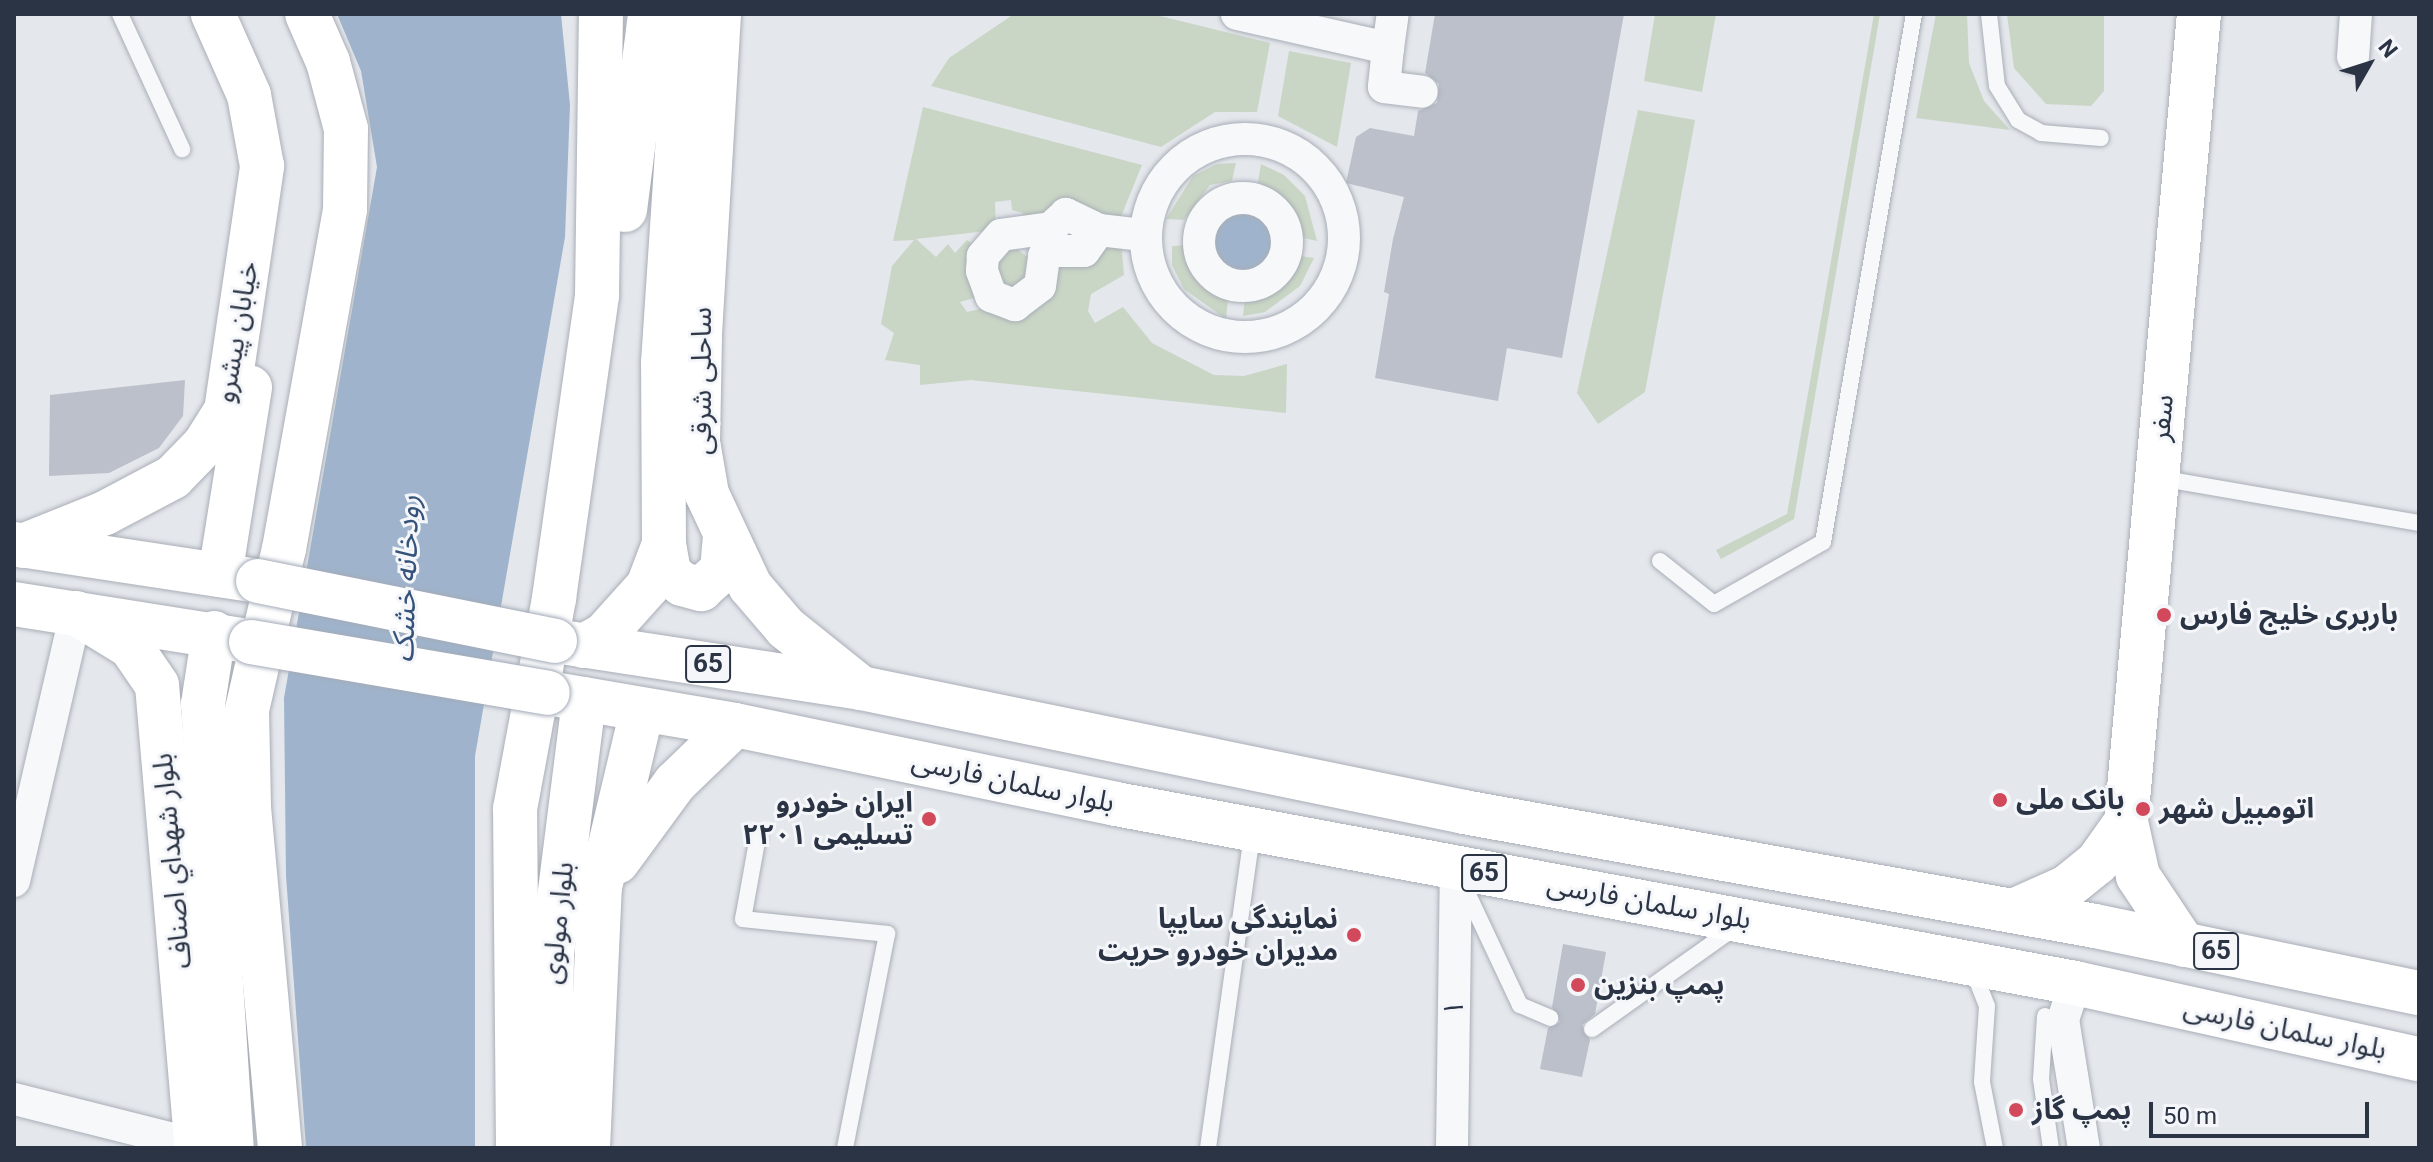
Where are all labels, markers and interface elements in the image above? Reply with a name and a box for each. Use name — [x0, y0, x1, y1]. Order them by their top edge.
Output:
north arrow — [2329, 24, 2409, 104]
text: N — [2373, 35, 2403, 62]
street label: خیابان پیشرو — [208, 259, 266, 405]
street label: ساحلی شرقی — [685, 307, 719, 455]
street label: سفر — [2143, 393, 2181, 443]
water label: رودخانه خشک — [385, 495, 427, 663]
place label: باربری خلیج فارس — [2180, 598, 2398, 632]
marker: باربری خلیج فارس — [2155, 606, 2173, 624]
road number: 65 — [684, 642, 732, 686]
street label: بلوار سلمان فارسی — [909, 744, 1117, 820]
street label: بلوار شهداي اصناف — [146, 752, 198, 970]
place label: بانک ملی — [2016, 783, 2125, 817]
place label: ایران خودرو تسلیمی ۲۲۰۱ — [742, 786, 913, 852]
marker: بانک ملی — [1991, 791, 2009, 809]
place label: اتومبیل شهر — [2159, 792, 2314, 826]
marker: اتومبیل شهر — [2134, 800, 2152, 818]
marker: ایران خودرو تسلیمی ۲۲۰۱ — [920, 810, 938, 828]
road number: 65 — [1460, 851, 1508, 895]
street label: بلوار مولوی — [535, 860, 581, 986]
street label: بلوار سلمان فارسی — [1544, 868, 1754, 936]
place label: نمایندگی سایپا مدیران خودرو حریت — [1098, 902, 1338, 968]
marker: نمایندگی سایپا مدیران خودرو حریت — [1345, 926, 1363, 944]
road number: 65 — [2192, 929, 2240, 973]
place label: پمپ بنزین — [1594, 968, 1724, 1002]
marker: پمپ بنزین — [1569, 976, 1587, 994]
street label: بلوار سلمان فارسی — [2181, 991, 2389, 1067]
street label: ۱ — [1437, 1000, 1471, 1016]
scale bar — [2153, 1086, 2373, 1136]
place label: پمپ گاز — [2032, 1093, 2132, 1127]
marker: پمپ گاز — [2007, 1101, 2025, 1119]
text: 50 m — [2163, 1102, 2217, 1130]

